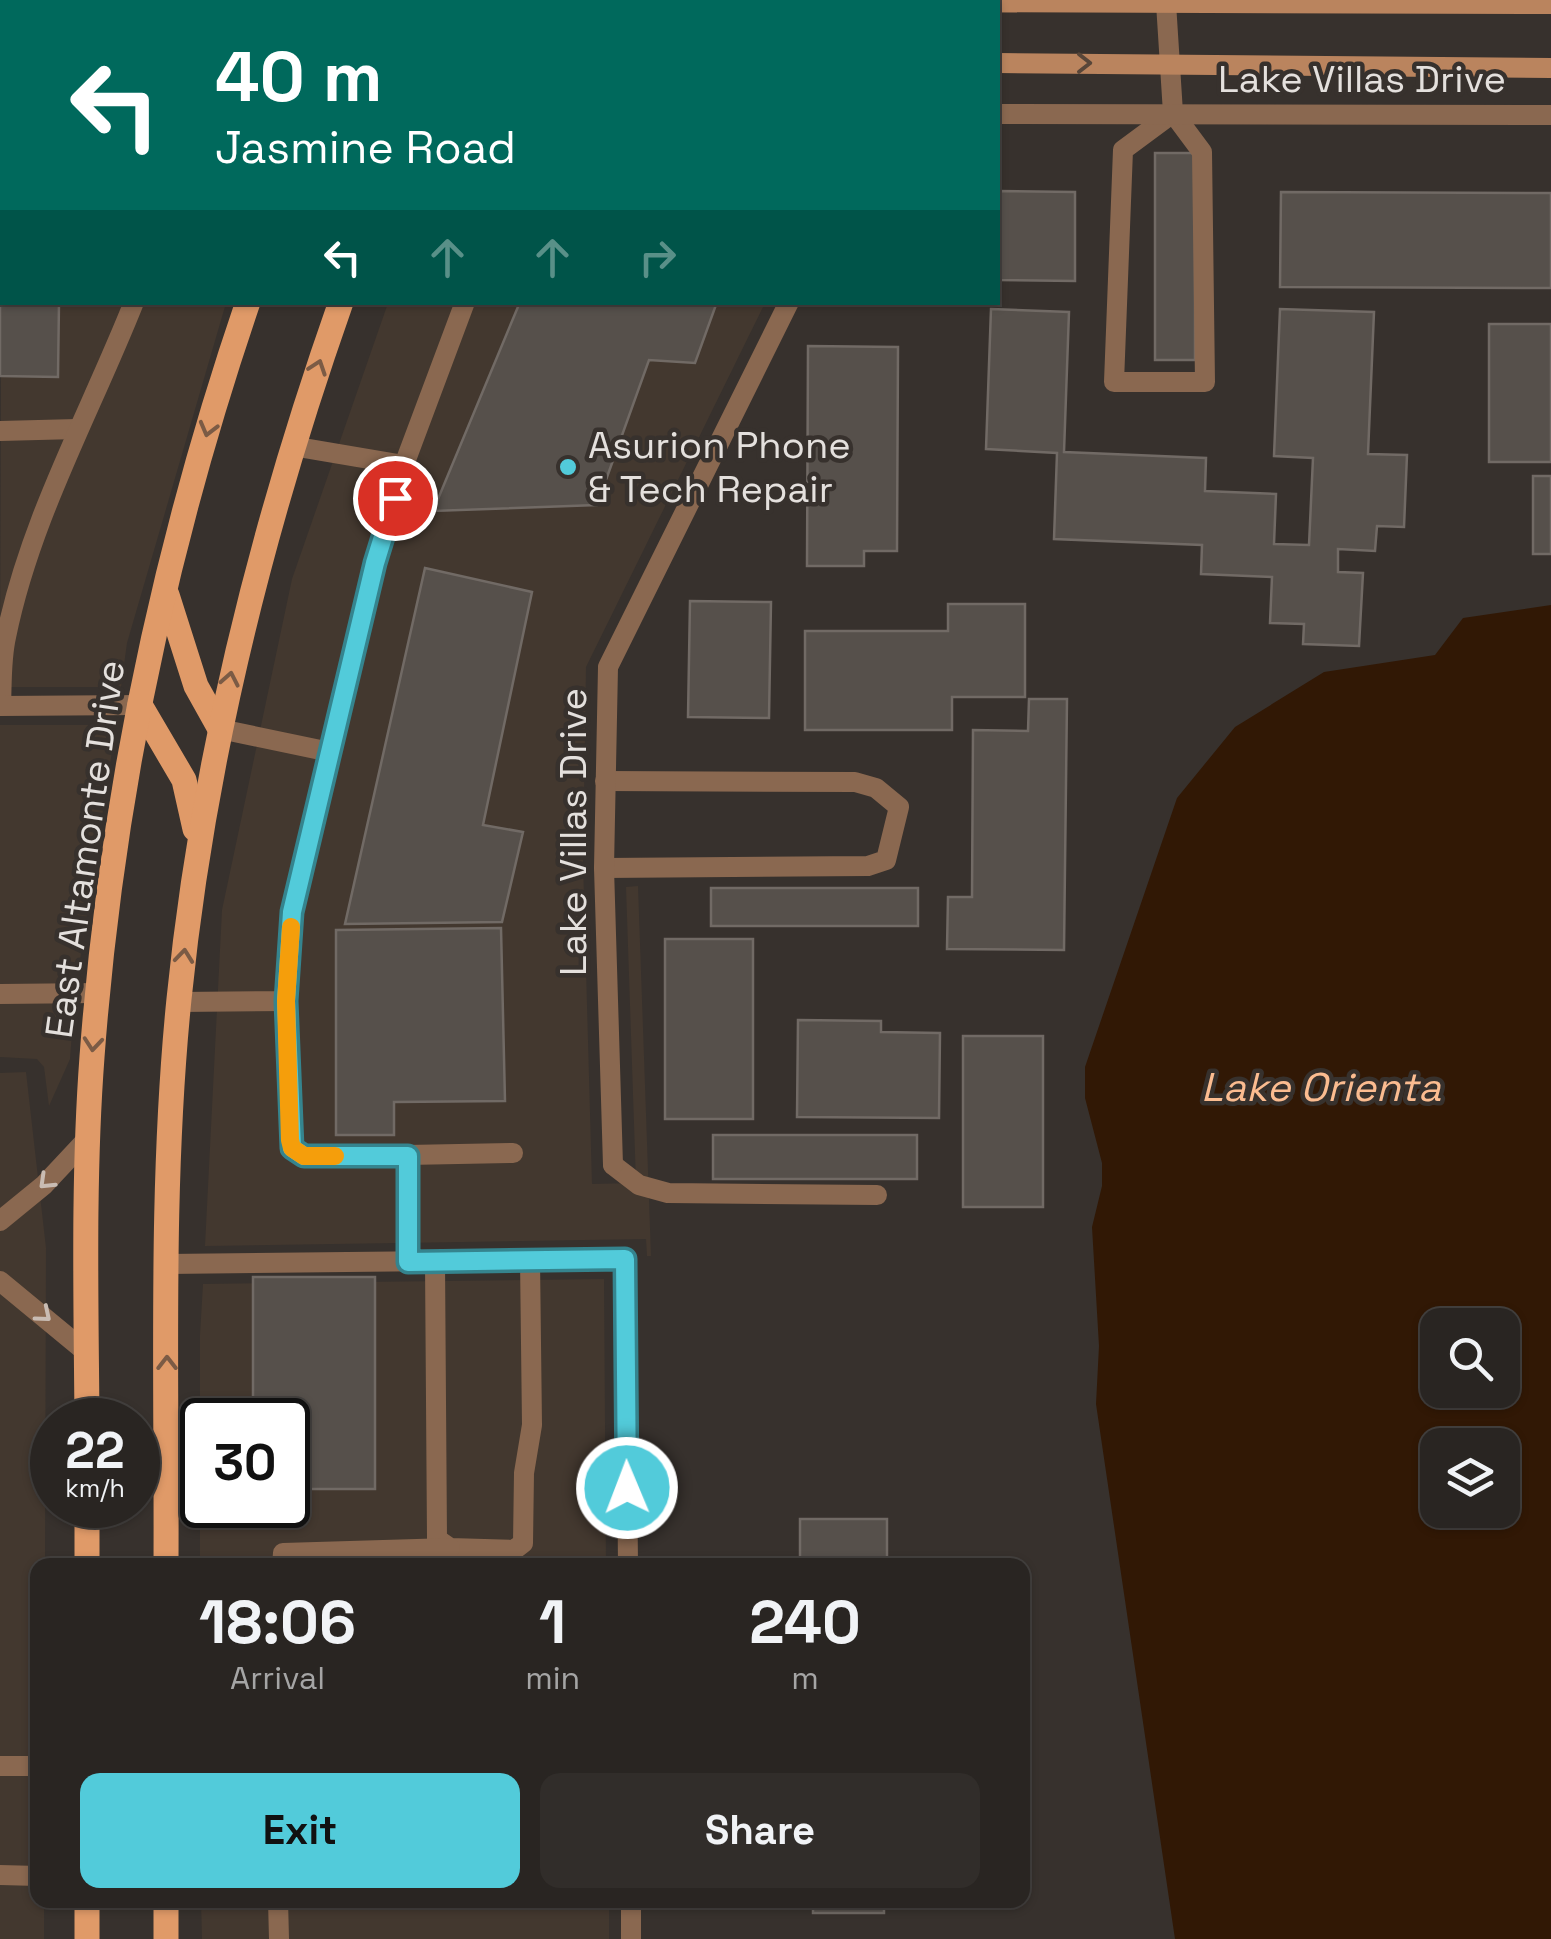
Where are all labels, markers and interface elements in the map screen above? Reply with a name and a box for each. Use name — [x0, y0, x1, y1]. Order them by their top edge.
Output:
text: 40 m — [215, 32, 382, 121]
icon: left — [50, 40, 180, 170]
one-way arrow — [1076, 52, 1092, 74]
street label: Lake Villas Drive — [1218, 55, 1506, 103]
text: Jasmine Road — [215, 119, 516, 176]
icon: left — [315, 230, 370, 285]
icon: ahead — [420, 230, 475, 285]
icon: ahead — [525, 230, 580, 285]
icon: right — [630, 230, 685, 285]
one-way arrow — [307, 359, 327, 376]
one-way arrow — [199, 420, 220, 437]
place label: Asurion Phone & Tech Repair — [588, 421, 851, 513]
pin — [353, 456, 438, 541]
marker: Asurion Phone & Tech Repair — [557, 456, 579, 478]
icon: arrive — [368, 471, 423, 526]
street label: East Altamonte Drive — [35, 657, 135, 1041]
one-way arrow — [218, 671, 239, 688]
street label: Lake Villas Drive — [549, 688, 597, 976]
one-way arrow — [172, 948, 194, 964]
one-way arrow — [82, 1037, 104, 1053]
water label: Lake Orienta — [1201, 1062, 1442, 1113]
one-way arrow — [40, 1170, 58, 1188]
one-way arrow — [32, 1304, 50, 1322]
map controls — [1420, 1308, 1520, 1528]
button: search — [1420, 1308, 1520, 1408]
one-way arrow — [156, 1354, 178, 1370]
speed limit sign: 30 — [180, 1398, 310, 1528]
text: 22 — [65, 1419, 125, 1483]
button: layers — [1420, 1428, 1520, 1528]
position arrow — [575, 1436, 679, 1540]
text: km/h — [65, 1472, 125, 1504]
text: 18:06 — [199, 1584, 356, 1661]
text: 1 — [539, 1584, 566, 1661]
text: 240 — [749, 1584, 861, 1661]
text: Arrival — [230, 1658, 325, 1698]
text: min — [525, 1658, 580, 1698]
text: m — [791, 1658, 819, 1698]
button: Exit — [80, 1773, 520, 1888]
button: Share — [540, 1773, 980, 1888]

